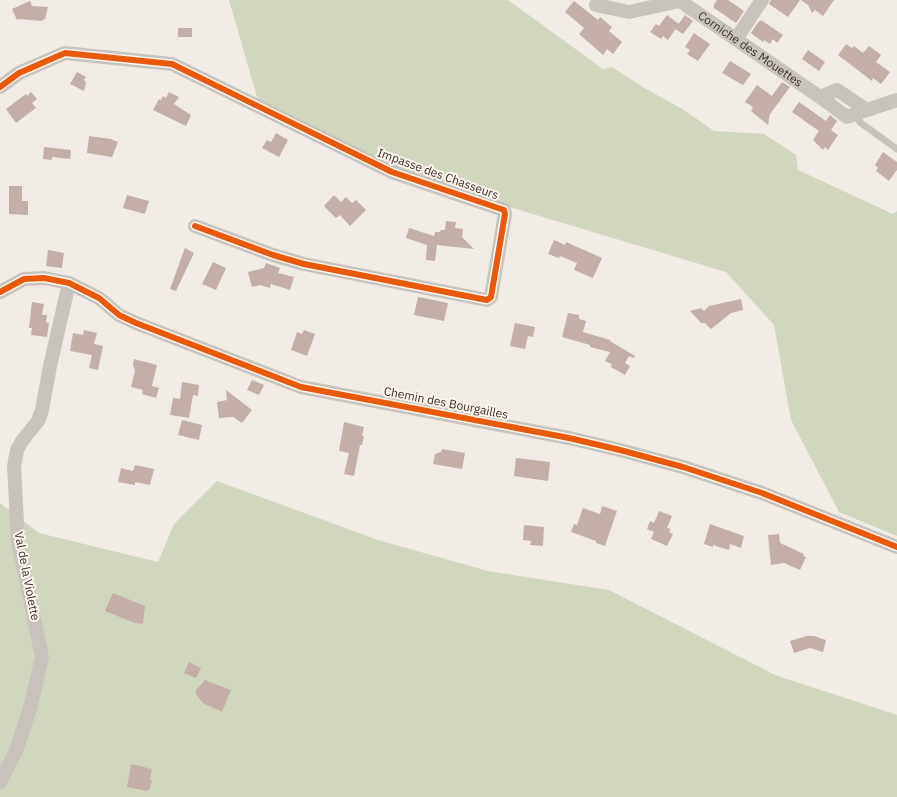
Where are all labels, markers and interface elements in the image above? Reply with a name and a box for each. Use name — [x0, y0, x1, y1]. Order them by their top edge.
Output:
street label: Corniche des Mouettes — [695, 8, 806, 90]
street label: Impasse des Chasseurs — [376, 145, 501, 202]
street label: Chemin des Bourgailles — [383, 383, 510, 422]
street label: Val de la Violette — [12, 530, 44, 622]

